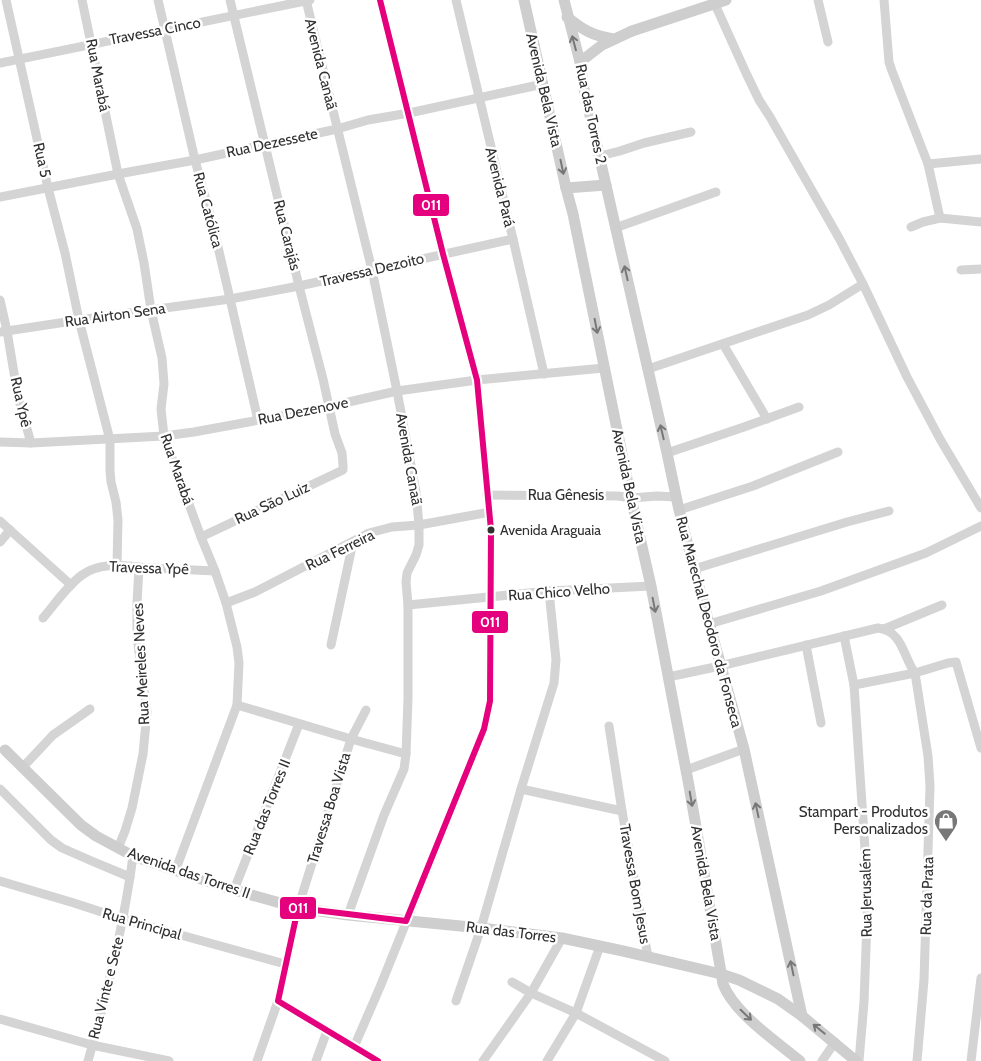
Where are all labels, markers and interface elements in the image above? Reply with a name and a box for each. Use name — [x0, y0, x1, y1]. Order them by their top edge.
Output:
street label: Travessa Cinco — [108, 13, 202, 49]
street label: Avenida Canaã — [301, 17, 341, 112]
street label: Avenida Bela Vista — [522, 31, 566, 149]
one-way arrow — [569, 36, 579, 52]
street label: Rua Marabá — [82, 37, 114, 114]
street label: Rua das Torres 2 — [572, 62, 610, 166]
street label: Rua Dezessete — [225, 124, 320, 161]
street label: Rua 5 — [29, 141, 55, 179]
street label: Avenida Pará — [481, 145, 519, 229]
one-way arrow — [558, 159, 567, 175]
street label: Rua Católica — [189, 170, 227, 251]
line badge: 011 — [412, 193, 450, 217]
text: 011 — [421, 196, 441, 214]
street label: Rua Carajás — [270, 198, 304, 272]
street label: Travessa Dezoito — [318, 249, 426, 291]
one-way arrow — [621, 266, 630, 282]
street label: Rua Airton Sena — [63, 299, 167, 331]
one-way arrow — [591, 318, 601, 334]
street label: Rua Ypê — [7, 375, 36, 429]
street label: Rua Dezenove — [256, 393, 350, 429]
street label: Avenida Canaã — [392, 411, 426, 507]
one-way arrow — [657, 424, 666, 440]
street label: Avenida Bela Vista — [608, 427, 650, 546]
street label: Rua Marabá — [156, 431, 198, 508]
street label: Rua São Luiz — [232, 478, 312, 528]
street label: Rua Gênesis — [528, 486, 604, 504]
street label: Rua Marechal Deodoro da Fonseca — [672, 514, 746, 730]
place label: Avenida Araguaia — [500, 521, 601, 539]
street label: Rua Ferreira — [303, 525, 378, 574]
marker: Avenida Araguaia — [486, 525, 496, 535]
street label: Travessa Ypê — [109, 558, 189, 578]
street label: Rua Chico Velho — [507, 579, 611, 605]
one-way arrow — [650, 596, 660, 612]
street label: Rua Meireles Neves — [129, 602, 153, 726]
line badge: 011 — [471, 610, 509, 634]
text: 011 — [480, 613, 500, 631]
street label: Travessa Boa Vista — [304, 749, 355, 866]
street label: Rua das Torres II — [240, 756, 294, 858]
one-way arrow — [687, 790, 697, 806]
one-way arrow — [752, 802, 761, 818]
place label: Stampart - Produtos Personalizados — [799, 803, 928, 838]
shop icon: Stampart - Produtos Personalizados — [933, 808, 959, 842]
street label: Travessa Bom Jesus — [616, 823, 654, 945]
street label: Avenida Bela Vista — [687, 824, 725, 943]
street label: Avenida das Torres II — [125, 844, 253, 902]
street label: Rua Jerusalém — [856, 848, 876, 938]
street label: Rua da Prata — [917, 856, 937, 936]
line badge: 011 — [279, 896, 317, 920]
text: 011 — [288, 899, 308, 917]
street label: Rua Principal — [101, 904, 184, 944]
street label: Rua das Torres — [465, 918, 557, 946]
street label: Rua Vinte e Sete — [85, 935, 127, 1041]
one-way arrow — [787, 961, 796, 977]
one-way arrow — [739, 1009, 752, 1021]
one-way arrow — [813, 1024, 826, 1035]

